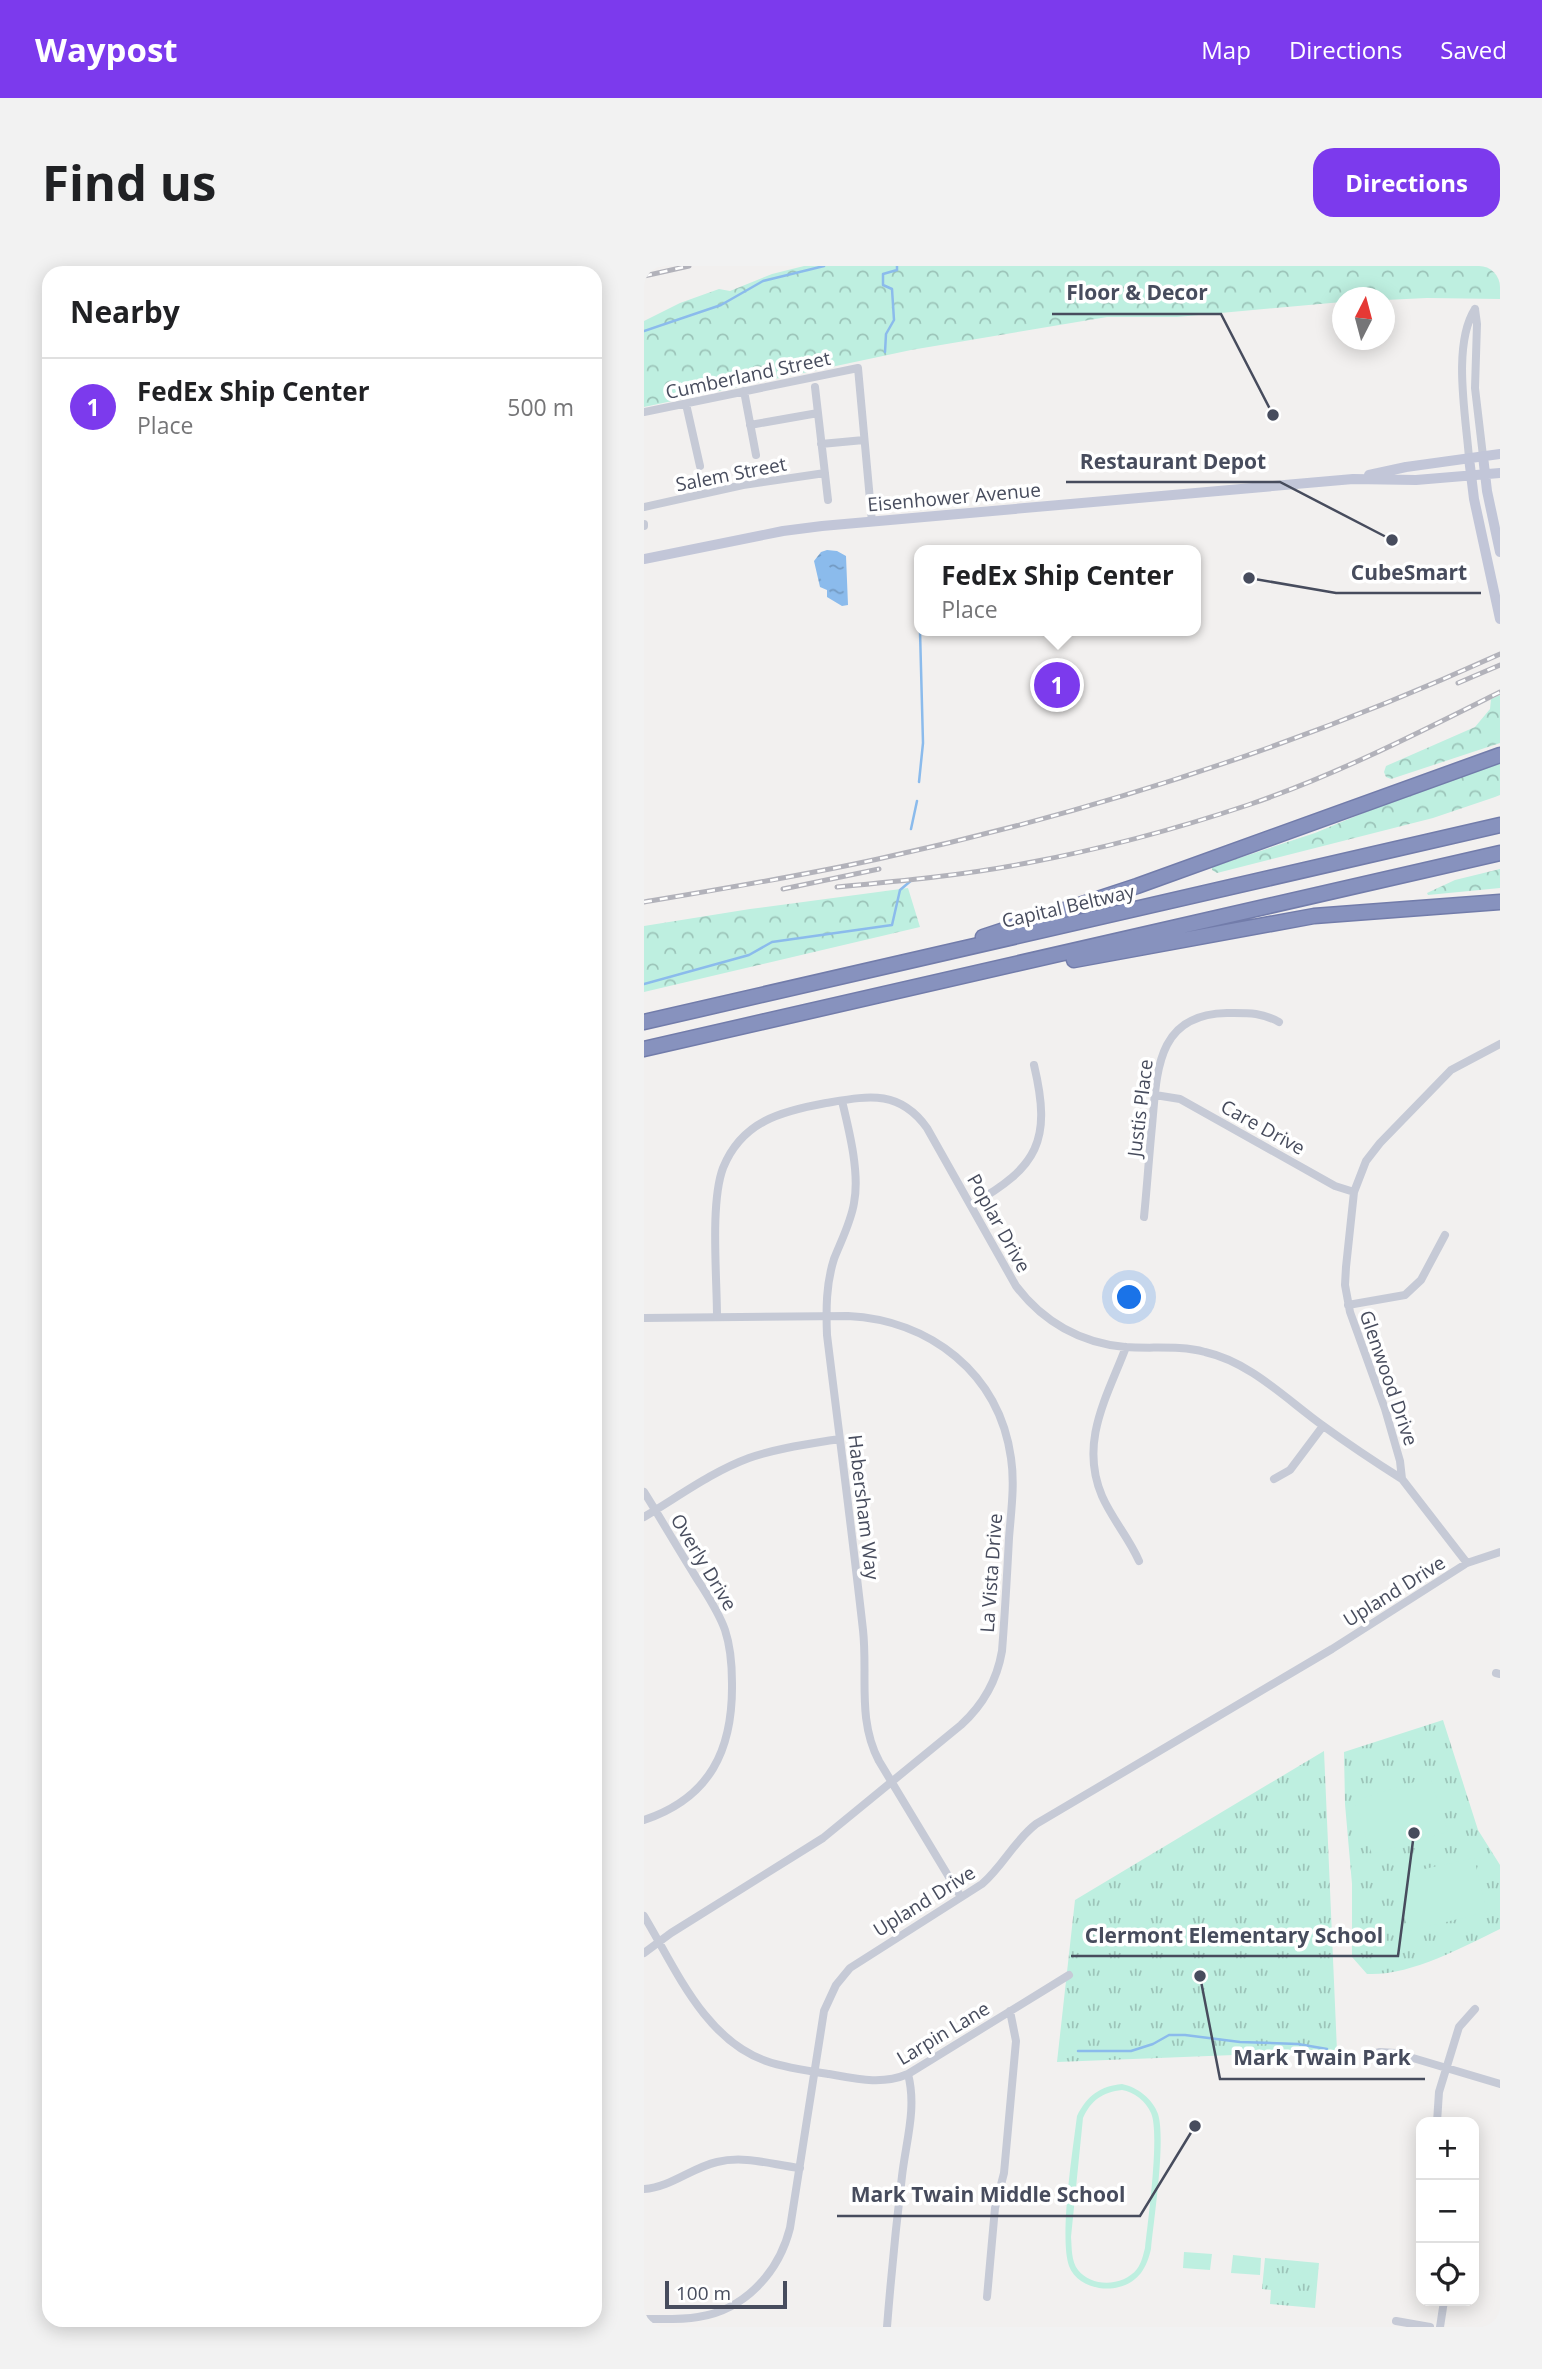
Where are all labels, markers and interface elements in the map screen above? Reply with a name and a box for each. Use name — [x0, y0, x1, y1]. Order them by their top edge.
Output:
text: Waypost — [35, 27, 178, 72]
text: Map — [1201, 33, 1251, 66]
text: Directions — [1289, 33, 1402, 66]
text: Saved — [1440, 33, 1507, 66]
button: Directions — [1313, 148, 1500, 217]
text: Find us — [42, 149, 216, 215]
callout: Floor & Decor — [1052, 272, 1221, 314]
text: Floor & Decor — [1066, 278, 1208, 306]
north arrow — [1332, 287, 1395, 350]
text: Nearby — [70, 291, 180, 332]
street label: Cumberland Street — [663, 345, 833, 405]
text: FedEx Ship Center — [137, 373, 369, 409]
text: 1 — [86, 391, 100, 423]
text: 500 m — [507, 391, 574, 423]
text: Place — [137, 409, 193, 441]
callout: Restaurant Depot — [1066, 440, 1280, 482]
text: Restaurant Depot — [1080, 447, 1266, 475]
street label: Salem Street — [674, 451, 789, 497]
street label: Eisenhower Avenue — [866, 476, 1042, 518]
popup — [914, 545, 1201, 636]
callout: CubeSmart — [1336, 551, 1481, 593]
text: FedEx Ship Center — [941, 557, 1174, 593]
text: CubeSmart — [1351, 558, 1467, 586]
text: Place — [941, 593, 998, 625]
pin: 1 — [1034, 659, 1080, 711]
street label: Capital Beltway — [999, 878, 1137, 934]
street label: Justis Place — [1121, 1058, 1159, 1160]
street label: Care Drive — [1216, 1093, 1310, 1161]
street label: Poplar Drive — [961, 1169, 1037, 1277]
your location — [1112, 1280, 1146, 1314]
street label: Glenwood Drive — [1354, 1307, 1424, 1449]
street label: Habersham Way — [842, 1433, 886, 1582]
street label: Overly Drive — [665, 1509, 743, 1615]
street label: La Vista Drive — [974, 1513, 1008, 1633]
street label: Upland Drive — [1338, 1549, 1450, 1633]
street label: Upland Drive — [868, 1859, 980, 1943]
callout: Clermont Elementary School — [1071, 1914, 1398, 1956]
text: Clermont Elementary School — [1085, 1921, 1383, 1949]
street label: Larpin Lane — [892, 1995, 994, 2071]
callout: Mark Twain Park — [1220, 2037, 1425, 2079]
text: Mark Twain Park — [1233, 2043, 1412, 2071]
map controls — [1416, 2117, 1479, 2306]
button: + — [1416, 2117, 1479, 2180]
callout: Mark Twain Middle School — [837, 2174, 1140, 2216]
text: Mark Twain Middle School — [851, 2180, 1125, 2208]
button: − — [1416, 2180, 1479, 2243]
button: locate — [1416, 2243, 1479, 2306]
scale bar — [665, 2278, 788, 2310]
text: 100 m — [676, 2280, 731, 2306]

